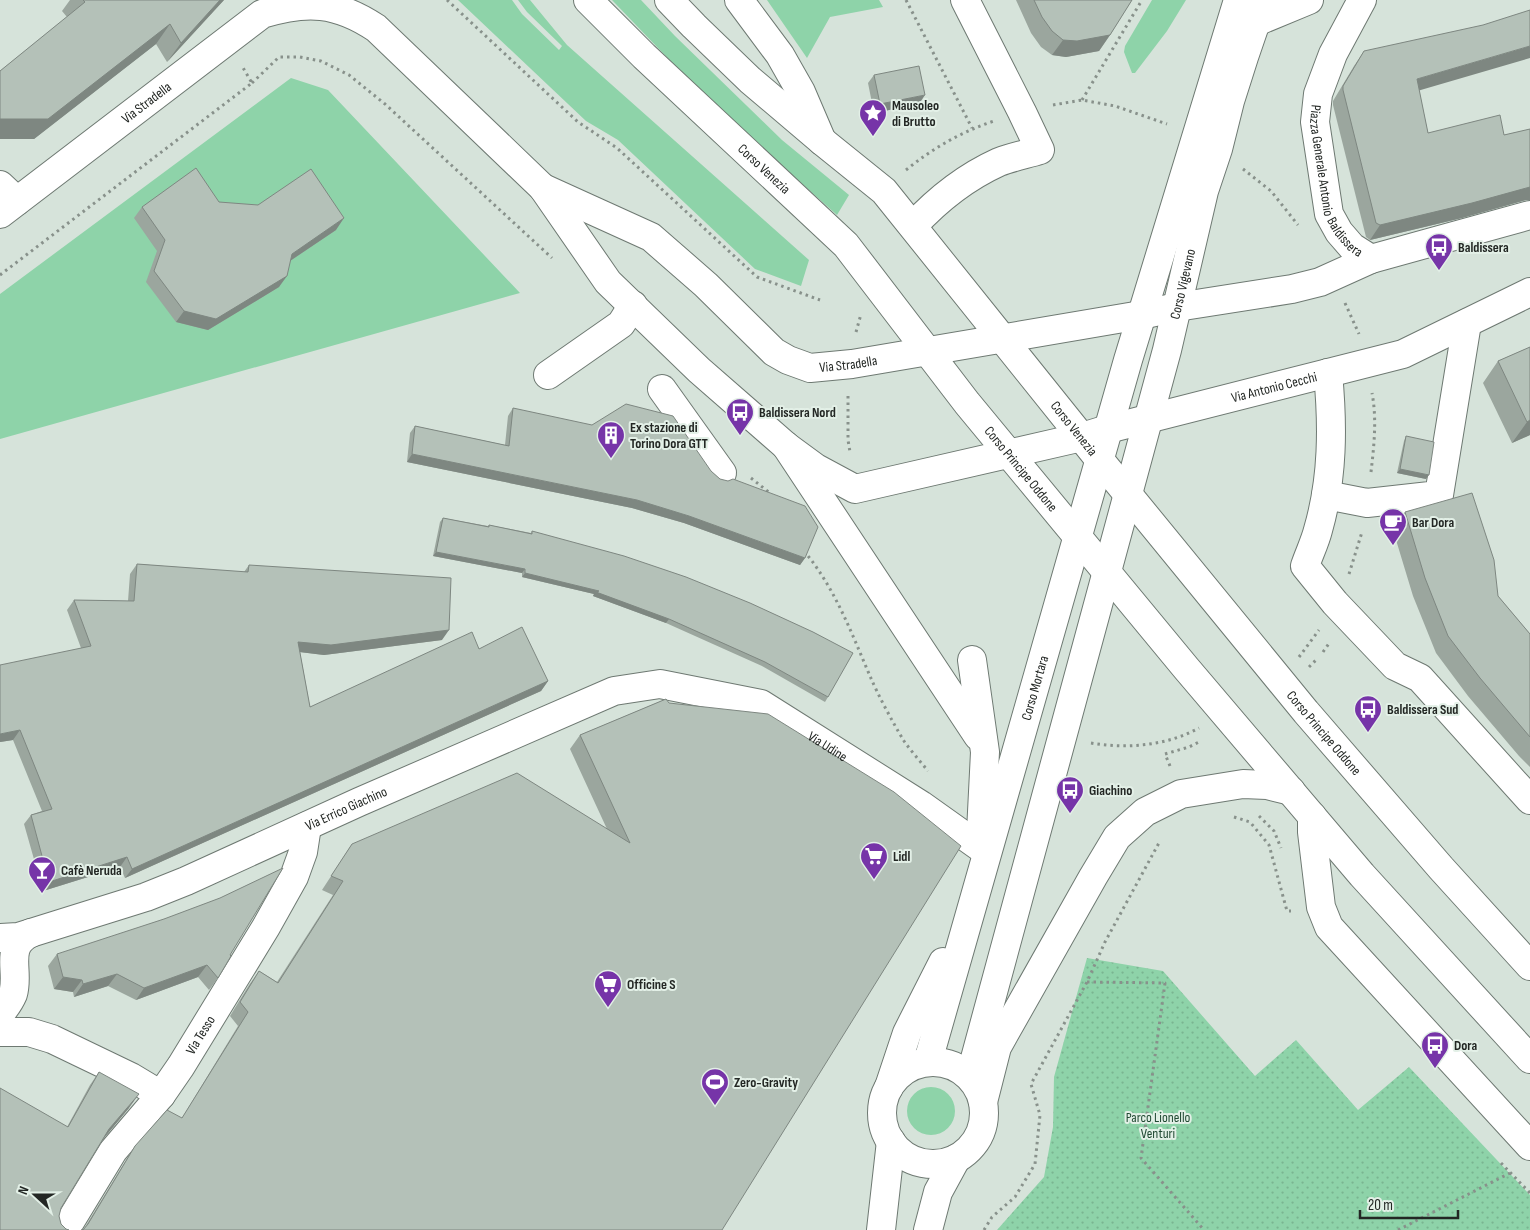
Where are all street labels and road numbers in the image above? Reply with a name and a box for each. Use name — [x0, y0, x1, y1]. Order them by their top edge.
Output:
street label: Via Stradella — [118, 78, 175, 127]
street label: Piazza Generale Antonio Baldissera — [1306, 104, 1366, 260]
street label: Corso Venezia — [735, 140, 794, 197]
street label: Corso Vigevano — [1166, 247, 1199, 321]
street label: Via Stradella — [819, 351, 878, 376]
street label: Via Antonio Cecchi — [1230, 368, 1319, 406]
street label: Corso Venezia — [1047, 397, 1101, 459]
street label: Corso Principe Oddone — [981, 422, 1062, 515]
street label: Corso Mortara — [1017, 654, 1052, 722]
street label: Corso Principe Oddone — [1283, 687, 1365, 778]
street label: Via Udine — [805, 727, 851, 765]
street label: Via Errico Giachino — [303, 782, 390, 834]
street label: Via Tesso — [182, 1012, 219, 1057]

